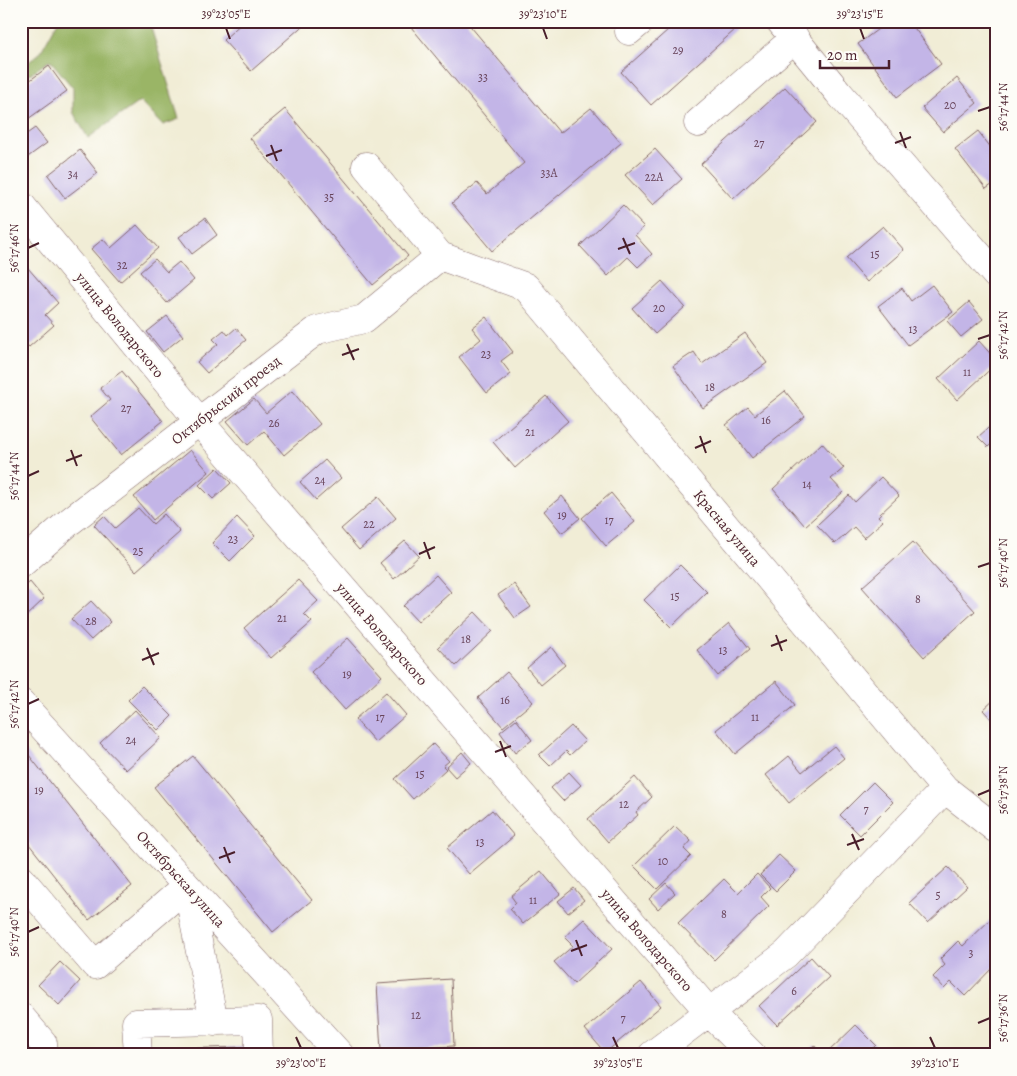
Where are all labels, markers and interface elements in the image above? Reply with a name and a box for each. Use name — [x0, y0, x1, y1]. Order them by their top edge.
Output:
text: 39°23'05"E — [201, 6, 251, 22]
text: 39°23'10"E — [519, 6, 567, 22]
text: 39°23'15"E — [837, 6, 883, 22]
scale bar — [820, 38, 888, 70]
house number: 29 — [672, 42, 684, 58]
text: 20 m — [827, 45, 858, 65]
house number: 33 — [478, 69, 488, 85]
text: 56°17'44"N — [995, 82, 1011, 131]
house number: 20 — [944, 97, 956, 113]
house number: 27 — [754, 135, 765, 151]
house number: 33А — [541, 165, 558, 181]
house number: 34 — [68, 166, 79, 182]
house number: 22А — [645, 169, 664, 185]
house number: 35 — [324, 189, 334, 205]
text: 56°17'46"N — [6, 223, 22, 272]
house number: 15 — [870, 246, 880, 262]
house number: 32 — [117, 257, 128, 273]
street label: улица Володарского — [71, 267, 169, 382]
house number: 20 — [653, 300, 665, 316]
text: 56°17'42"N — [995, 310, 1011, 359]
house number: 13 — [908, 321, 918, 337]
house number: 23 — [481, 346, 491, 362]
street label: Октябрьский проезд — [167, 351, 285, 449]
house number: 11 — [963, 364, 971, 380]
house number: 18 — [705, 379, 715, 395]
house number: 27 — [121, 400, 132, 416]
house number: 16 — [761, 412, 771, 428]
house number: 26 — [268, 415, 280, 431]
house number: 21 — [525, 424, 535, 440]
text: 56°17'44"N — [6, 451, 22, 500]
house number: 24 — [314, 472, 326, 488]
house number: 14 — [802, 476, 812, 492]
street label: Красная улица — [689, 485, 765, 571]
house number: 19 — [557, 507, 567, 523]
house number: 17 — [604, 512, 615, 528]
house number: 22 — [363, 516, 375, 532]
house number: 23 — [228, 531, 238, 547]
text: 56°17'40"N — [995, 538, 1011, 588]
house number: 25 — [133, 543, 143, 559]
street label: улица Володарского — [331, 578, 432, 690]
house number: 15 — [670, 588, 680, 604]
house number: 8 — [915, 591, 921, 607]
house number: 21 — [277, 610, 287, 626]
house number: 28 — [85, 613, 97, 629]
house number: 18 — [461, 631, 471, 647]
house number: 13 — [718, 642, 728, 658]
house number: 19 — [342, 666, 352, 682]
text: 56°17'42"N — [6, 679, 22, 728]
house number: 16 — [500, 692, 510, 708]
house number: 17 — [375, 709, 386, 725]
house number: 11 — [751, 709, 759, 725]
house number: 24 — [125, 732, 137, 748]
text: 56°17'38"N — [995, 765, 1011, 814]
house number: 15 — [415, 766, 425, 782]
house number: 19 — [34, 782, 44, 798]
house number: 12 — [619, 796, 629, 812]
house number: 7 — [863, 801, 869, 817]
street label: Октябрьская улица — [132, 826, 230, 932]
house number: 13 — [475, 834, 485, 850]
house number: 10 — [658, 853, 668, 869]
street label: улица Володарского — [596, 884, 697, 996]
house number: 5 — [935, 887, 941, 903]
house number: 11 — [529, 892, 537, 908]
house number: 8 — [721, 906, 727, 922]
text: 56°17'40"N — [6, 907, 22, 957]
house number: 3 — [969, 945, 974, 961]
house number: 6 — [791, 983, 797, 999]
text: 56°17'36"N — [995, 993, 1011, 1042]
house number: 12 — [411, 1007, 421, 1023]
house number: 7 — [620, 1010, 626, 1026]
text: 39°23'00"E — [276, 1055, 326, 1071]
text: 39°23'05"E — [593, 1055, 643, 1071]
text: 39°23'10"E — [911, 1055, 959, 1071]

